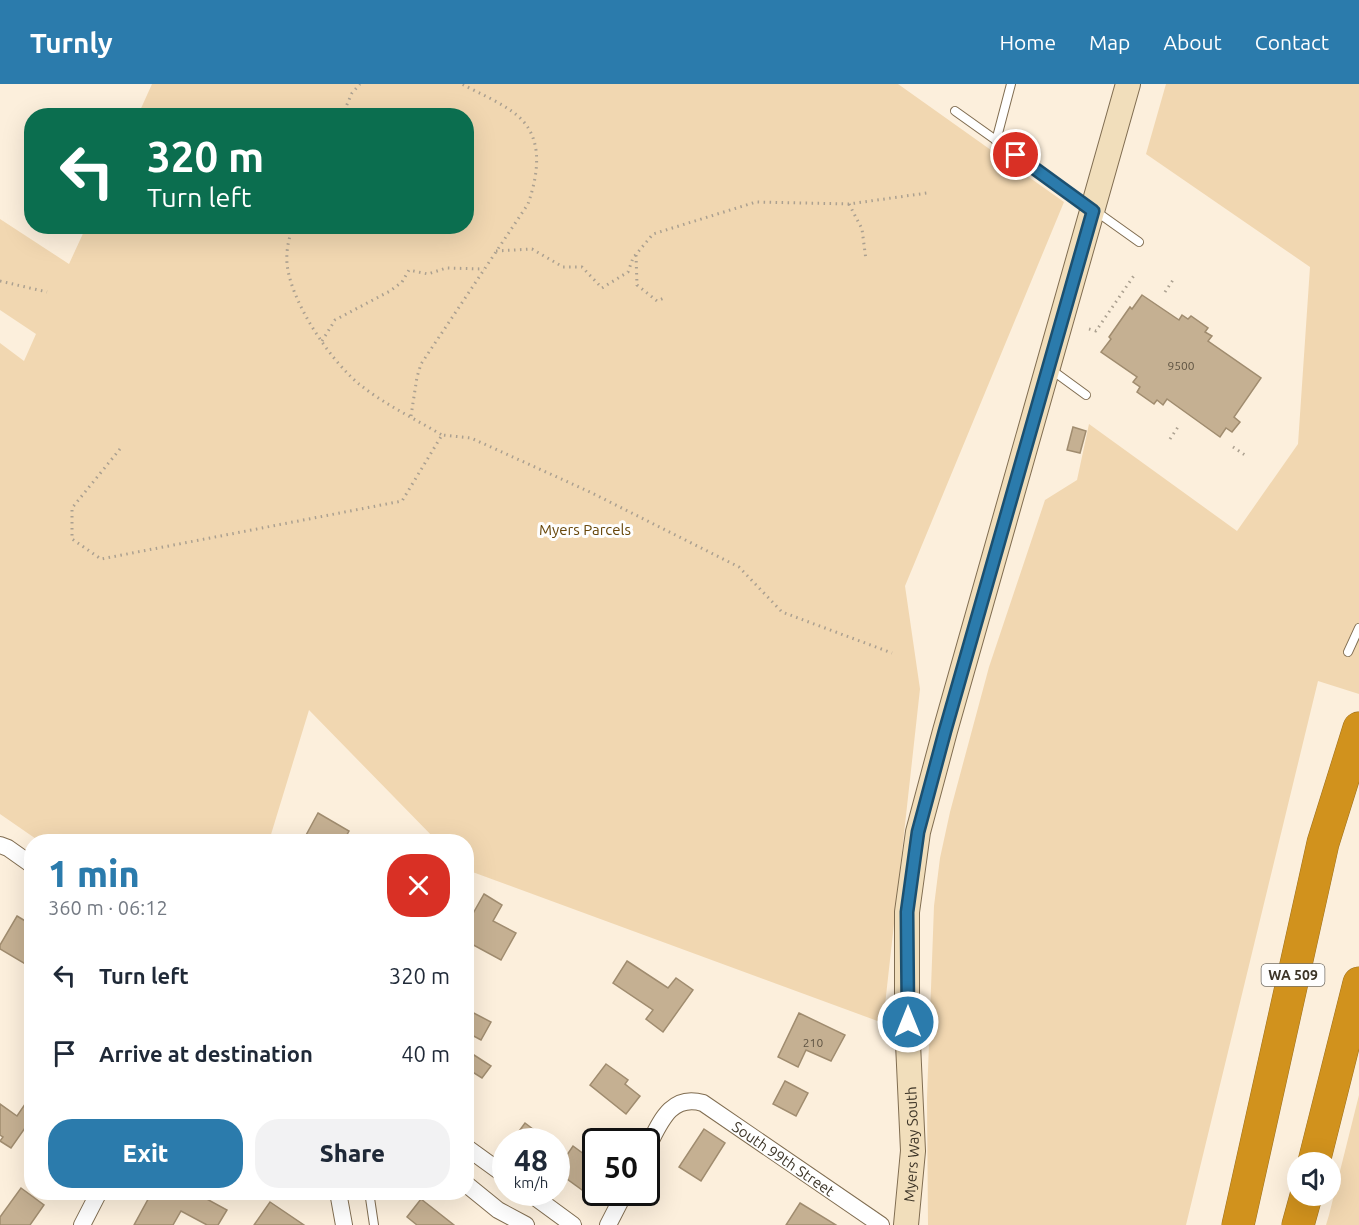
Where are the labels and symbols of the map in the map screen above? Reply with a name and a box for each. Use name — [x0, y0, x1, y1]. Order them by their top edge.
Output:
pin — [990, 129, 1041, 180]
house number: 9500 — [1167, 359, 1195, 372]
park label: Myers Parcels — [539, 521, 631, 538]
road number: WA 509 — [1262, 964, 1324, 986]
position arrow — [876, 990, 940, 1054]
house number: 210 — [803, 1036, 823, 1049]
street label: Myers Way South — [900, 1086, 922, 1203]
street label: South 99th Street — [729, 1117, 838, 1199]
speed limit sign: 50 — [582, 1128, 660, 1206]

